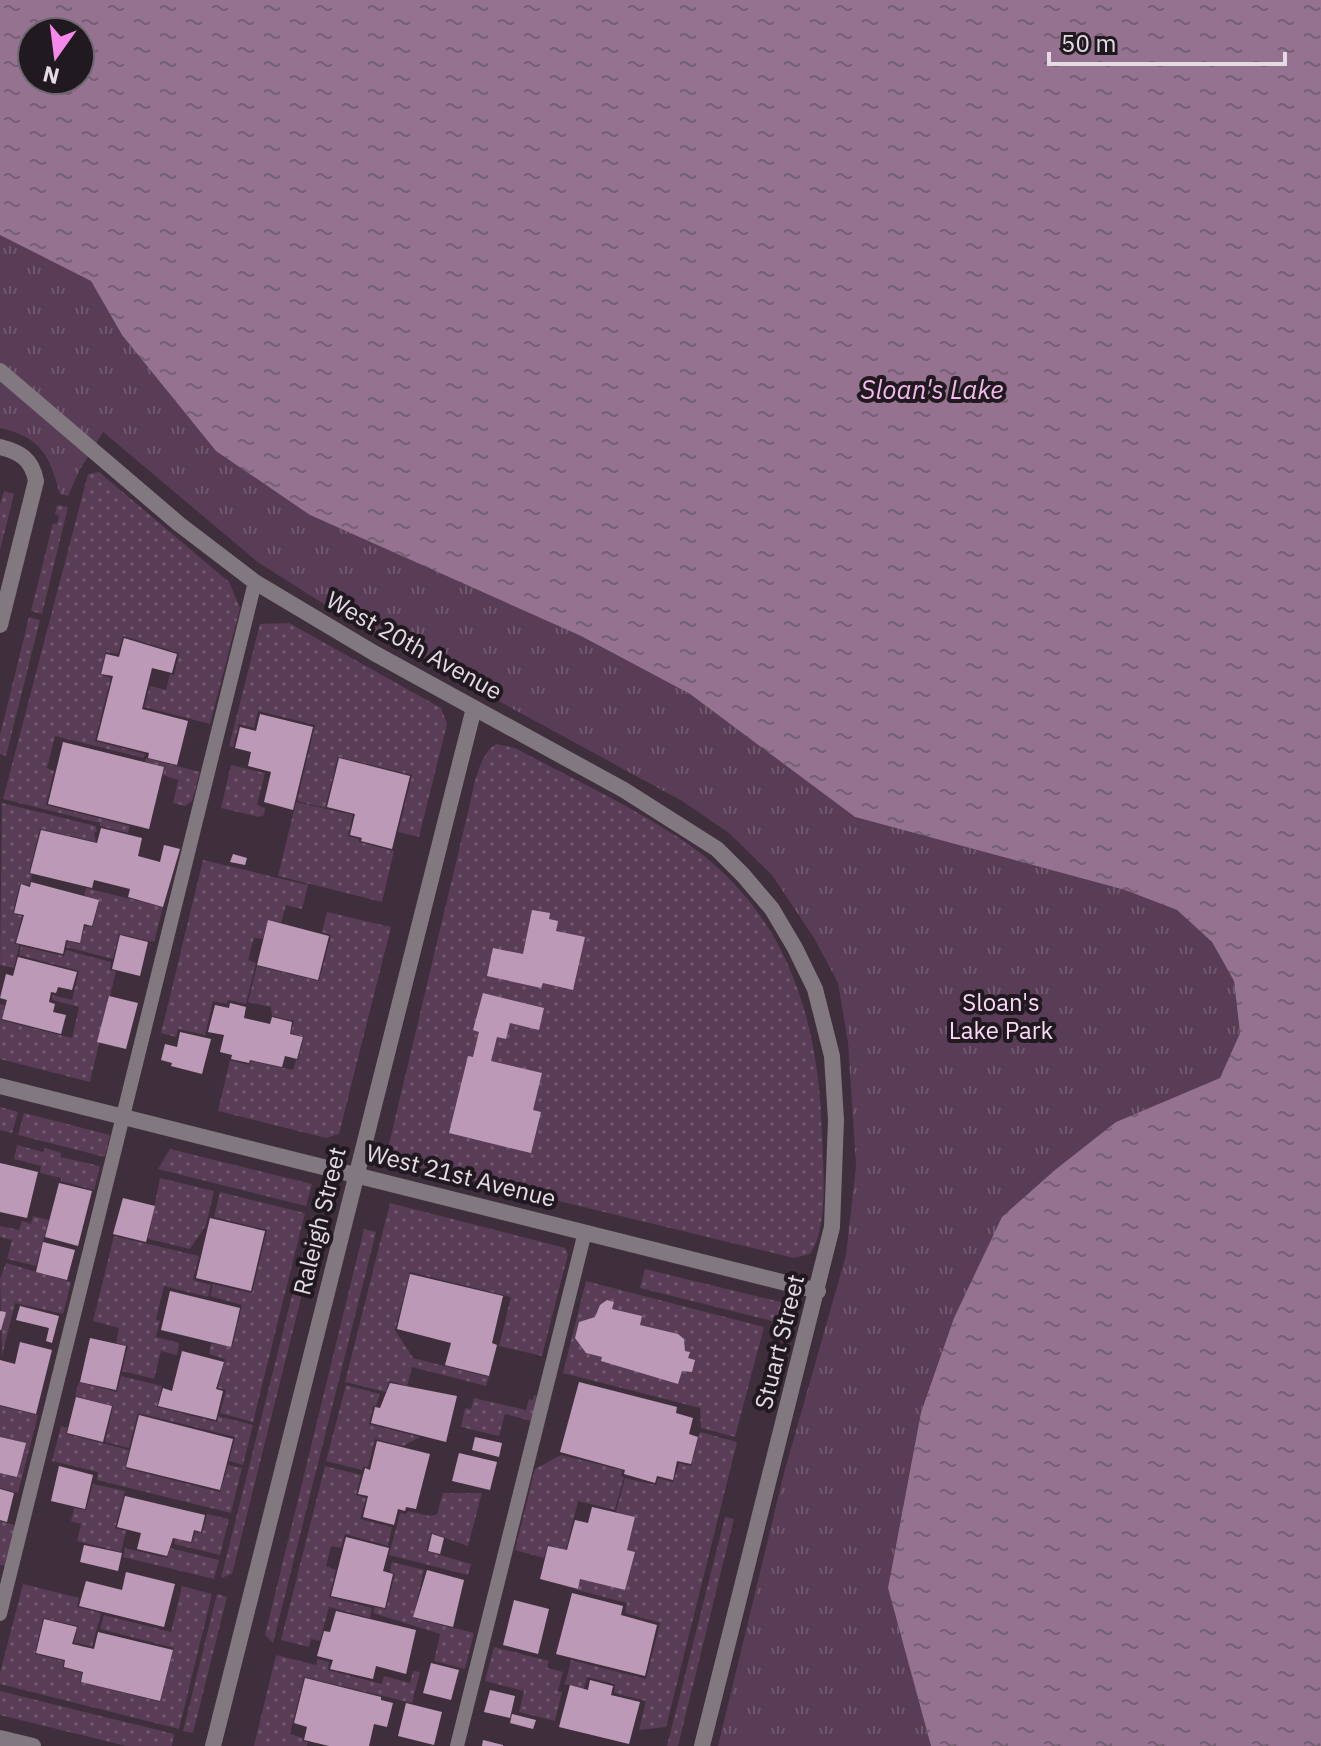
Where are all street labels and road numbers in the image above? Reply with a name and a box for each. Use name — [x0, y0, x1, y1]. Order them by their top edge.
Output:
street label: West 20th Avenue — [321, 584, 508, 707]
street label: West 21st Avenue — [363, 1136, 559, 1214]
street label: Raleigh Street — [285, 1143, 353, 1298]
street label: Stuart Street — [747, 1271, 811, 1412]

